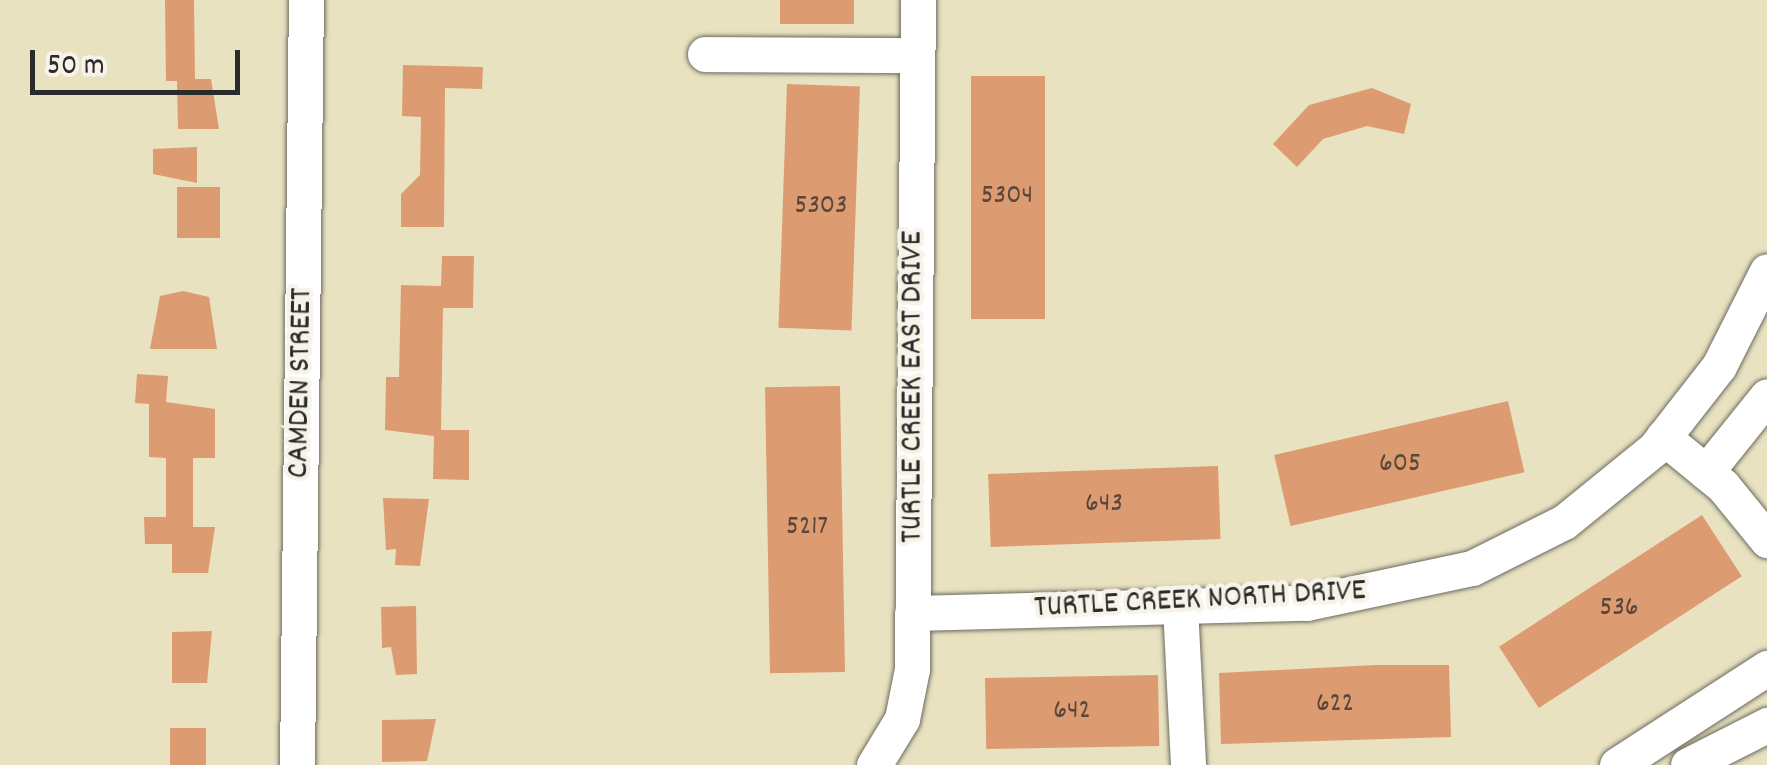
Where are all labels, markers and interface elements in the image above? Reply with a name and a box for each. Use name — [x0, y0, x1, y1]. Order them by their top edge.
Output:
scale bar — [35, 30, 245, 92]
text: 50 m — [47, 46, 105, 89]
house number: 5304 — [981, 180, 1033, 214]
house number: 5303 — [794, 190, 848, 224]
street label: TURTLE CREEK EAST DRIVE — [895, 231, 933, 543]
street label: CAMDEN STREET — [281, 287, 323, 479]
house number: 605 — [1379, 448, 1421, 482]
house number: 643 — [1085, 488, 1123, 522]
house number: 5217 — [786, 511, 828, 545]
street label: TURTLE CREEK NORTH DRIVE — [1033, 573, 1367, 629]
house number: 536 — [1599, 592, 1639, 626]
house number: 622 — [1316, 688, 1354, 722]
house number: 642 — [1053, 695, 1091, 729]

